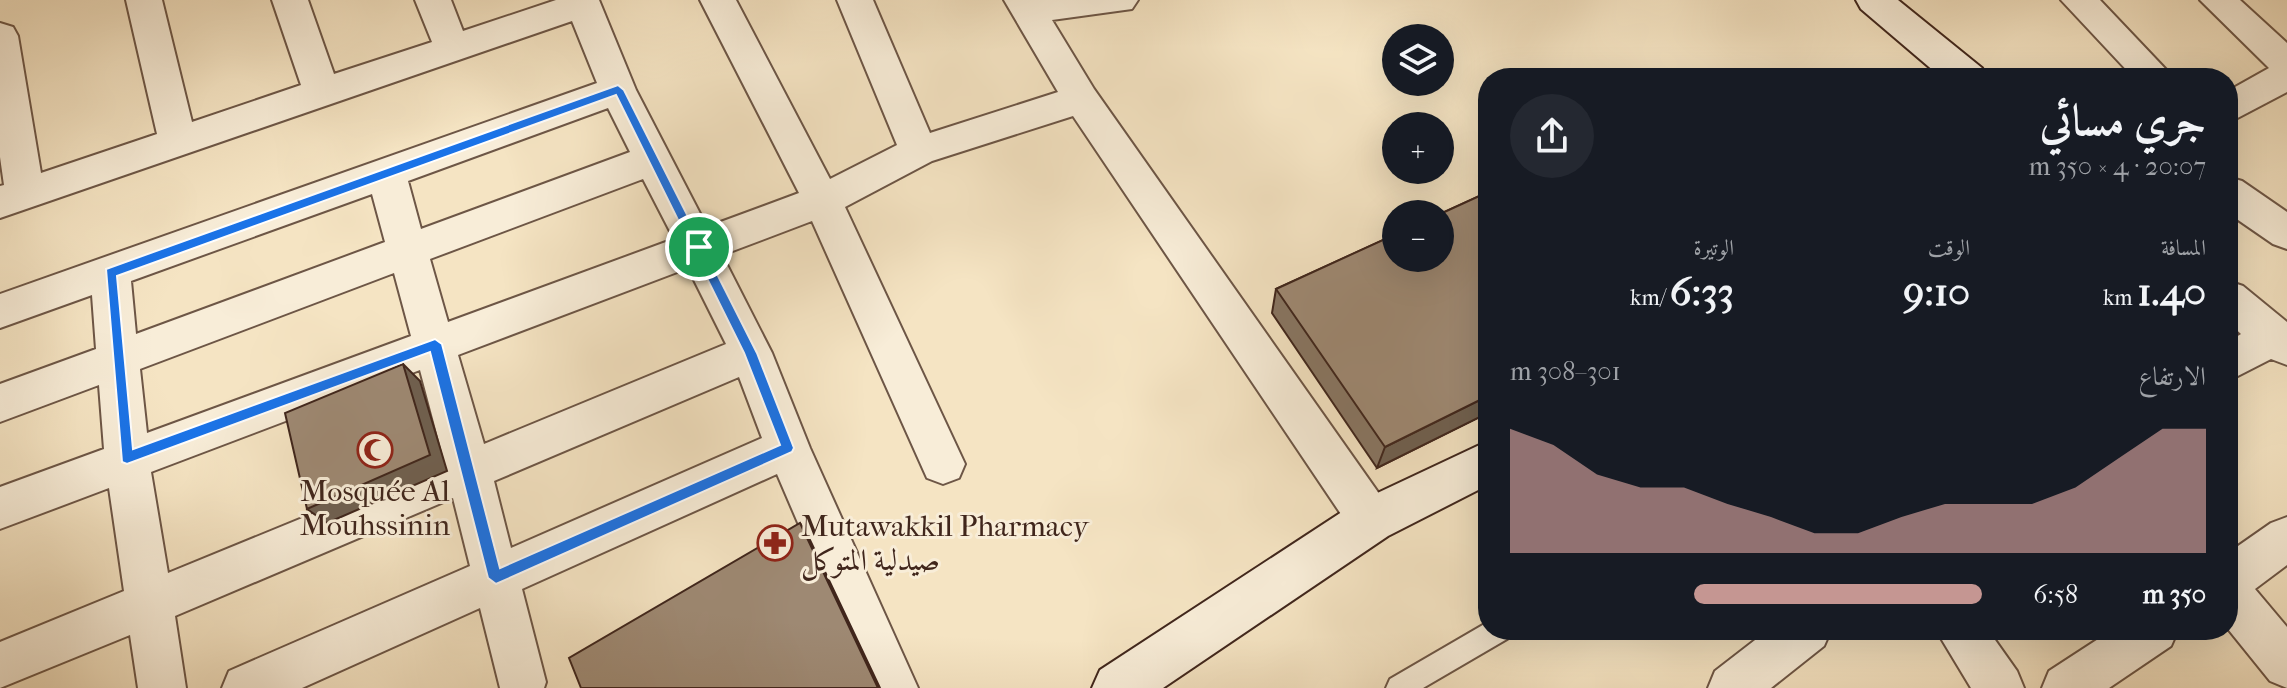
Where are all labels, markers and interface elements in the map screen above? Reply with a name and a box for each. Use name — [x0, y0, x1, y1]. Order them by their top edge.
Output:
map controls — [1382, 24, 1454, 272]
button: layers — [1382, 24, 1454, 96]
button: share — [1510, 94, 1594, 178]
text: جري مسائي — [2040, 95, 2206, 146]
button: + — [1382, 112, 1454, 184]
text: 20:07 · 4 × 350 m — [2029, 151, 2206, 182]
button: − — [1382, 200, 1454, 272]
pin — [665, 213, 733, 281]
icon: arrive — [677, 225, 721, 269]
text: الوتيرة — [1693, 235, 1734, 261]
text: الوقت — [1928, 235, 1970, 261]
text: المسافة — [2161, 235, 2206, 261]
text: 6:33 — [1670, 269, 1734, 315]
text: 9:10 — [1903, 269, 1970, 315]
text: 1.40 — [2137, 269, 2206, 315]
text: /km — [1630, 285, 1670, 311]
text: km — [2103, 285, 2137, 311]
text: 301–308 m — [1510, 356, 1621, 387]
text: الارتفاع — [2139, 361, 2206, 392]
mosque icon: Mosquée Al Mouhssinin — [356, 431, 394, 469]
place label: Mosquée Al Mouhssinin — [300, 474, 451, 543]
place label: Mutawakkil Pharmacy صيدلية المتوكل — [801, 509, 1090, 581]
pharmacy icon: Mutawakkil Pharmacy صيدلية المتوكل — [756, 524, 794, 562]
text: 6:58 — [2033, 579, 2078, 610]
text: 350 m — [2143, 579, 2206, 610]

